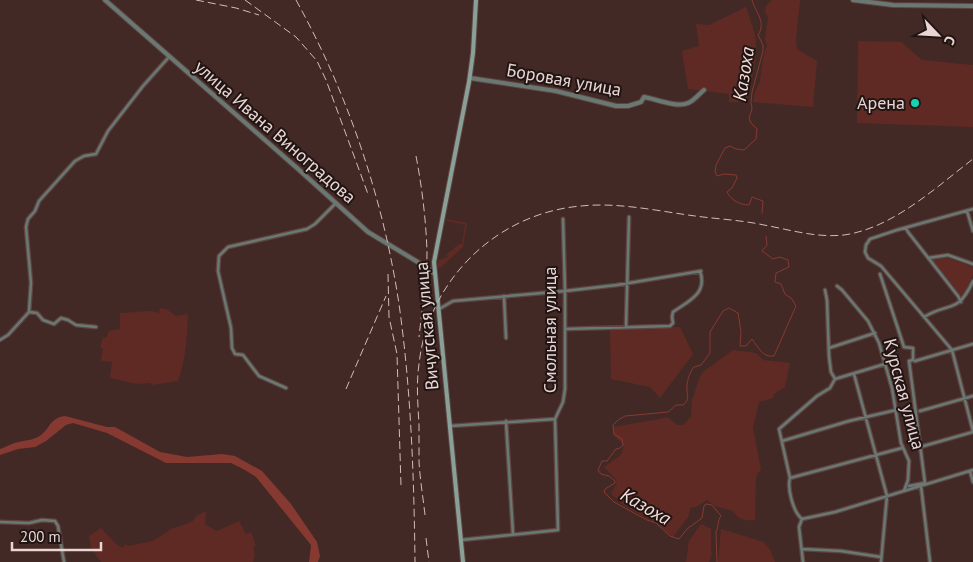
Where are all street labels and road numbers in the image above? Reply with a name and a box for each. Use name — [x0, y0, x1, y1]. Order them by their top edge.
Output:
street label: улица Ивана Виноградова — [190, 55, 361, 208]
street label: Боровая улица — [505, 58, 623, 101]
street label: Вичугская улица — [409, 261, 444, 391]
street label: Смольная улица — [538, 267, 561, 393]
street label: Курская улица — [879, 336, 930, 452]

